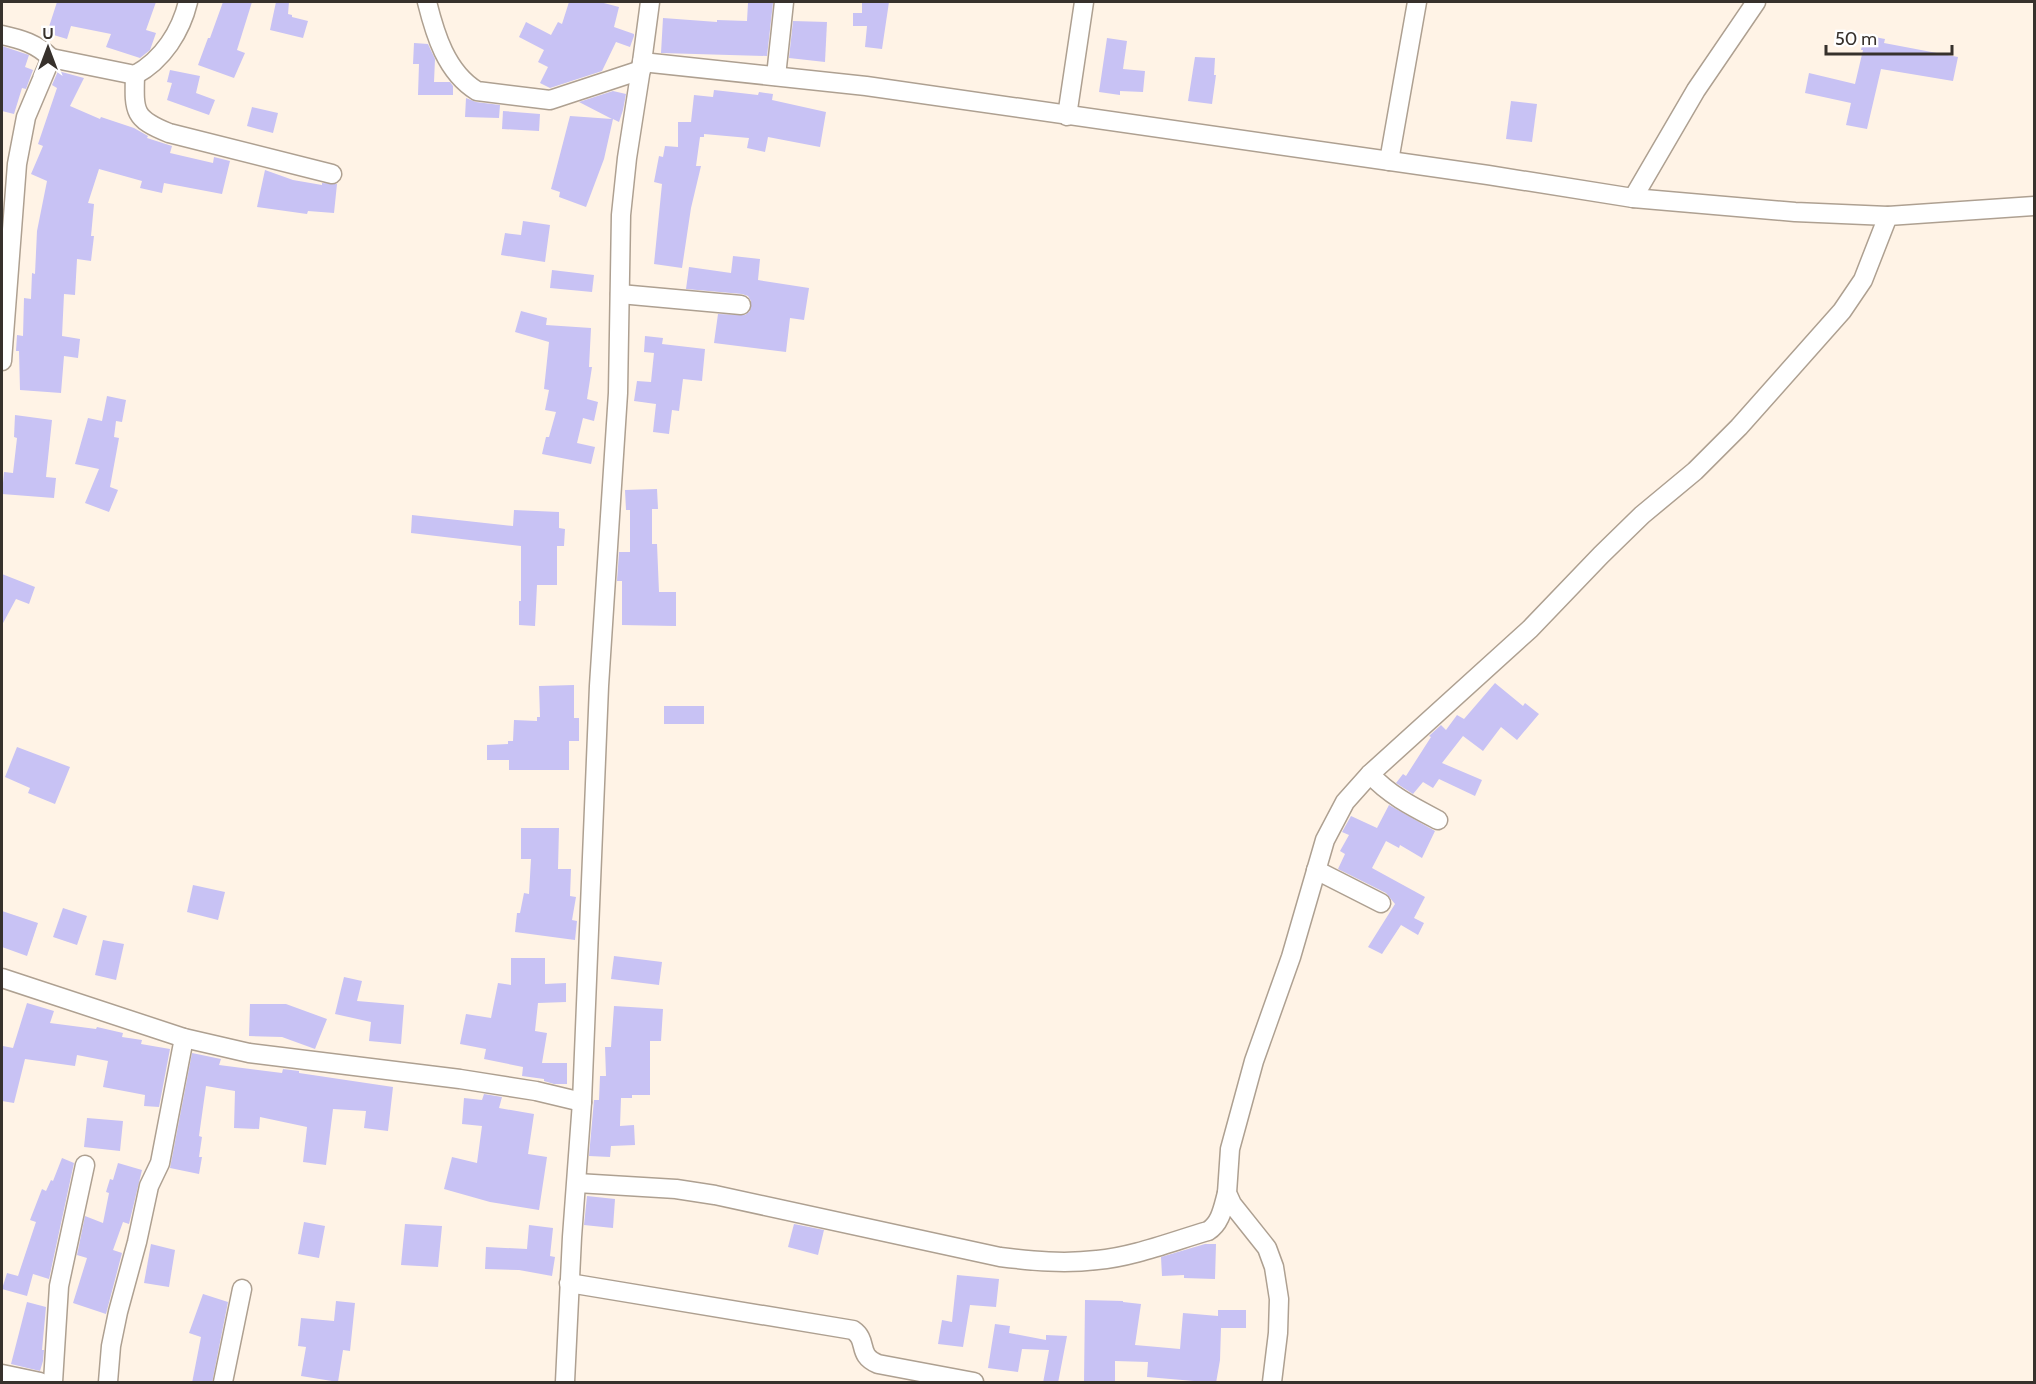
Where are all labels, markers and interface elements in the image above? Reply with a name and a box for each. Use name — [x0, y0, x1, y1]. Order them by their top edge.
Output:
north arrow — [18, 18, 78, 78]
scale bar — [1826, 18, 1952, 56]
text: U — [42, 24, 54, 43]
text: 50 m — [1835, 28, 1877, 50]

